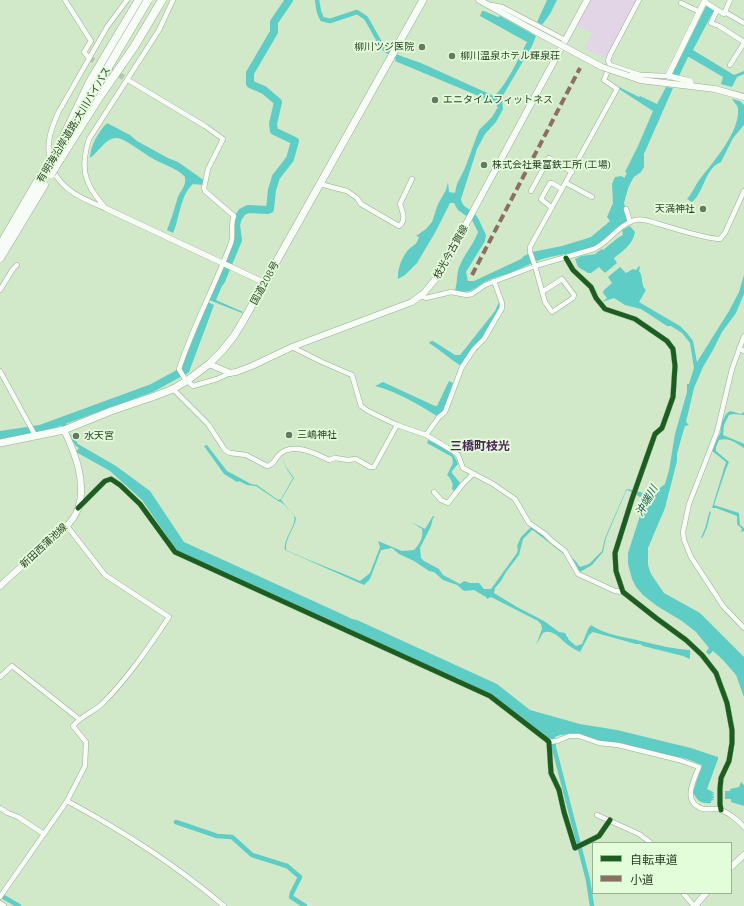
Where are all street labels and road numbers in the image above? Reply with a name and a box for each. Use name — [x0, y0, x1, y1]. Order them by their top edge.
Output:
street label: 有明海沿岸道路;大川バイパス — [35, 65, 113, 185]
street label: 枝光今古賀線 — [431, 223, 471, 281]
street label: 国道208号 — [248, 259, 282, 307]
street label: 新田西蒲池線 — [18, 521, 70, 571]

